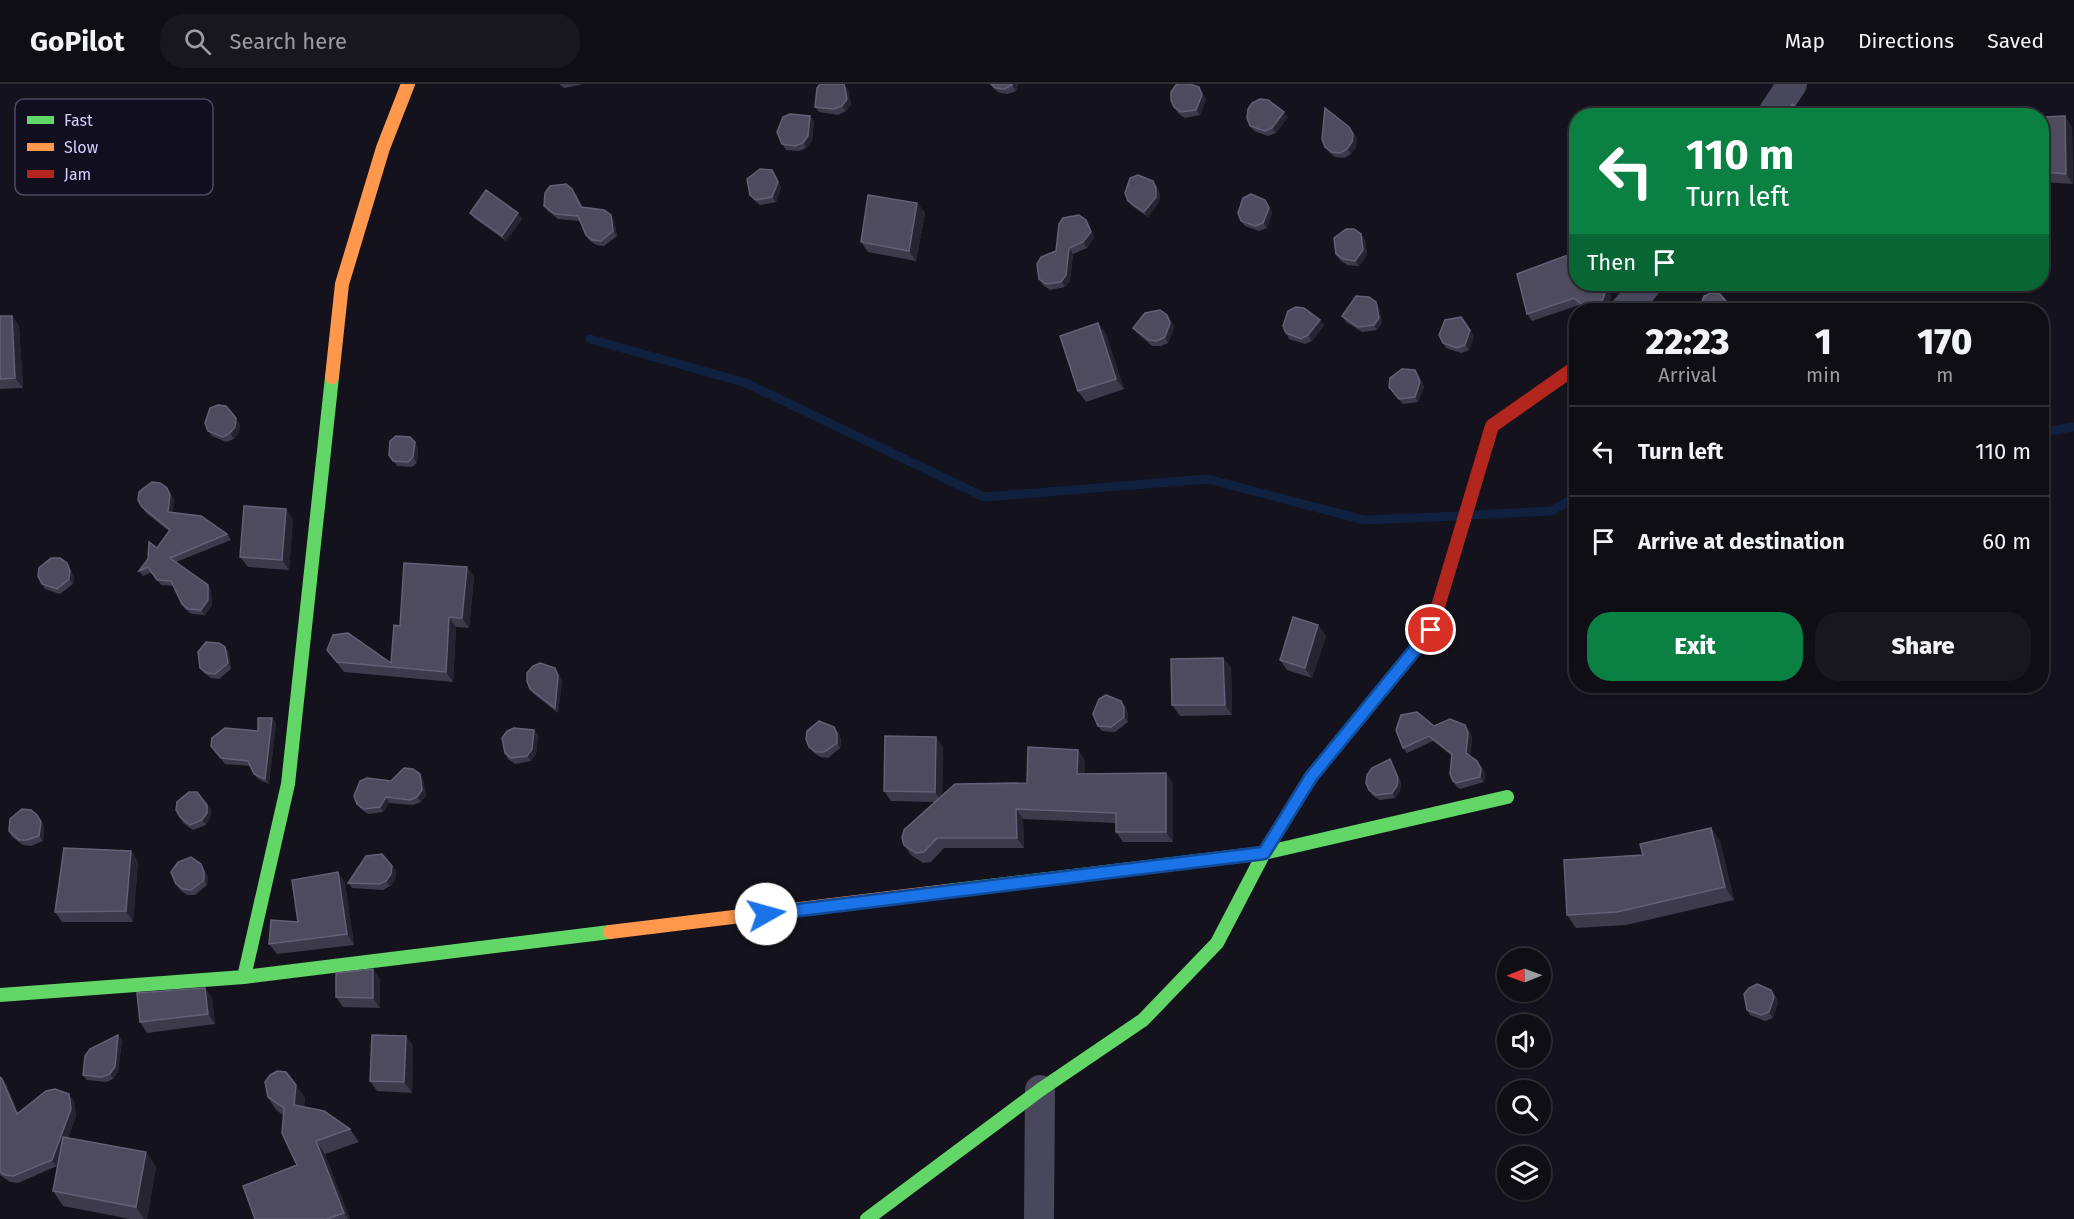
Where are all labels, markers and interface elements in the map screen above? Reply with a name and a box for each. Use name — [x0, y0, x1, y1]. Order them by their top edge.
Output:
search box — [160, 14, 580, 68]
text: GoPilot — [30, 25, 124, 58]
icon: search — [181, 25, 214, 58]
text: Search here — [229, 28, 347, 55]
text: Map — [1785, 28, 1825, 54]
text: Directions — [1858, 28, 1954, 54]
text: Saved — [1987, 28, 2044, 54]
legend — [15, 99, 213, 195]
text: Fast — [64, 111, 93, 130]
text: 110 m — [1686, 130, 1794, 180]
icon: left — [1587, 132, 1665, 210]
text: Slow — [64, 138, 99, 157]
text: Jam — [64, 165, 91, 184]
text: Turn left — [1686, 181, 1789, 213]
icon: arrive — [1648, 246, 1681, 279]
text: Then — [1587, 249, 1636, 276]
text: 22:23 — [1646, 320, 1730, 364]
text: 1 — [1815, 320, 1832, 364]
text: 170 — [1917, 320, 1972, 364]
text: Arrival — [1658, 363, 1717, 387]
text: min — [1806, 363, 1841, 387]
text: m — [1936, 363, 1953, 387]
icon: left — [1587, 435, 1620, 468]
text: Turn left — [1638, 438, 1723, 465]
text: 110 m — [1975, 438, 2031, 465]
icon: arrive — [1587, 525, 1620, 558]
text: Arrive at destination — [1638, 528, 1845, 555]
text: 60 m — [1982, 528, 2031, 555]
pin — [1405, 604, 1456, 655]
button: Exit — [1587, 612, 1803, 681]
button: Share — [1815, 612, 2031, 681]
icon: arrive — [1414, 613, 1447, 646]
position arrow — [734, 882, 798, 946]
north arrow — [1497, 948, 1551, 1002]
map controls — [1497, 948, 1551, 1200]
button: sound — [1497, 1014, 1551, 1068]
button: search — [1497, 1080, 1551, 1134]
button: layers — [1497, 1146, 1551, 1200]

